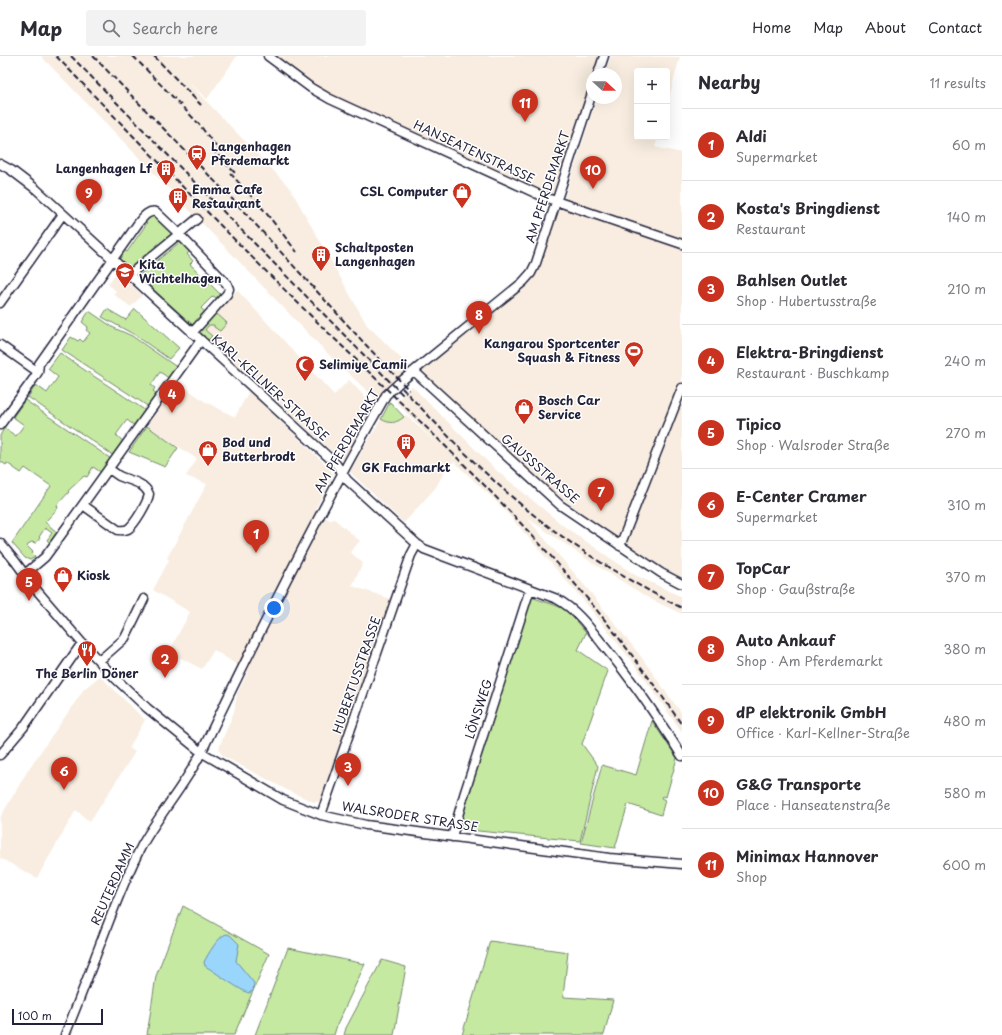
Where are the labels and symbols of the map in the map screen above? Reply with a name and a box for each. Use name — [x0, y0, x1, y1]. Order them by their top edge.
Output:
north arrow — [586, 68, 622, 104]
pin: 11 — [512, 89, 538, 122]
street label: HANSEATENSTRASSE — [411, 115, 538, 187]
street label: AM PFERDEMARKT — [520, 128, 574, 245]
place label: Langenhagen Pferdemarkt — [211, 137, 291, 169]
station icon: Langenhagen Pferdemarkt — [186, 143, 208, 171]
pin: 10 — [580, 156, 606, 189]
building icon: Langenhagen Lf — [155, 158, 177, 186]
place label: Langenhagen Lf — [56, 159, 153, 177]
pin: 9 — [76, 179, 102, 212]
place label: Emma Cafe Restaurant — [192, 180, 263, 212]
shop icon: CSL Computer — [451, 181, 473, 209]
place label: CSL Computer — [360, 182, 449, 200]
building icon: Emma Cafe Restaurant — [167, 186, 189, 214]
place label: Schaltposten Langenhagen — [335, 238, 415, 270]
building icon: Schaltposten Langenhagen — [310, 244, 332, 272]
place label: Kita Wichtelhagen — [139, 255, 221, 287]
school or university icon: Kita Wichtelhagen — [114, 261, 136, 289]
pin: 8 — [466, 301, 492, 334]
street label: KARL-KELLNER-STRASSE — [208, 330, 333, 445]
place label: Kangarou Sportcenter Squash & Fitness — [484, 334, 621, 366]
sports icon: Kangarou Sportcenter Squash & Fitness — [623, 340, 645, 368]
mosque icon: Selimiye Camii — [294, 354, 316, 382]
place label: Selimiye Camii — [319, 355, 408, 373]
pin: 4 — [159, 380, 185, 413]
street label: AM PFERDEMARKT — [309, 385, 384, 496]
place label: Bosch Car Service — [538, 391, 601, 423]
shop icon: Bosch Car Service — [513, 397, 535, 425]
street label: GAUSSSTRASSE — [498, 429, 584, 507]
building icon: GK Fachmarkt — [395, 432, 417, 460]
place label: Bod und Butterbrodt — [222, 433, 296, 465]
shop icon: Bod und Butterbrodt — [197, 439, 219, 467]
place label: GK Fachmarkt — [361, 458, 451, 476]
pin: 7 — [588, 478, 614, 511]
pin: 1 — [243, 520, 269, 553]
shop icon: Kiosk — [52, 565, 74, 593]
place label: Kiosk — [77, 566, 110, 584]
pin: 5 — [16, 568, 42, 601]
your location — [264, 598, 284, 618]
street label: HUBERTUSSTRASSE — [328, 613, 385, 736]
restaurant icon: The Berlin Döner — [76, 639, 98, 667]
pin: 2 — [152, 645, 178, 678]
place label: The Berlin Döner — [36, 664, 139, 682]
street label: LÖNSWEG — [460, 676, 496, 741]
pin: 3 — [335, 753, 361, 786]
pin: 6 — [51, 757, 77, 790]
street label: WALSRODER STRASSE — [341, 796, 480, 836]
street label: REUTERDAMM — [86, 839, 138, 928]
scale bar — [12, 1007, 103, 1026]

